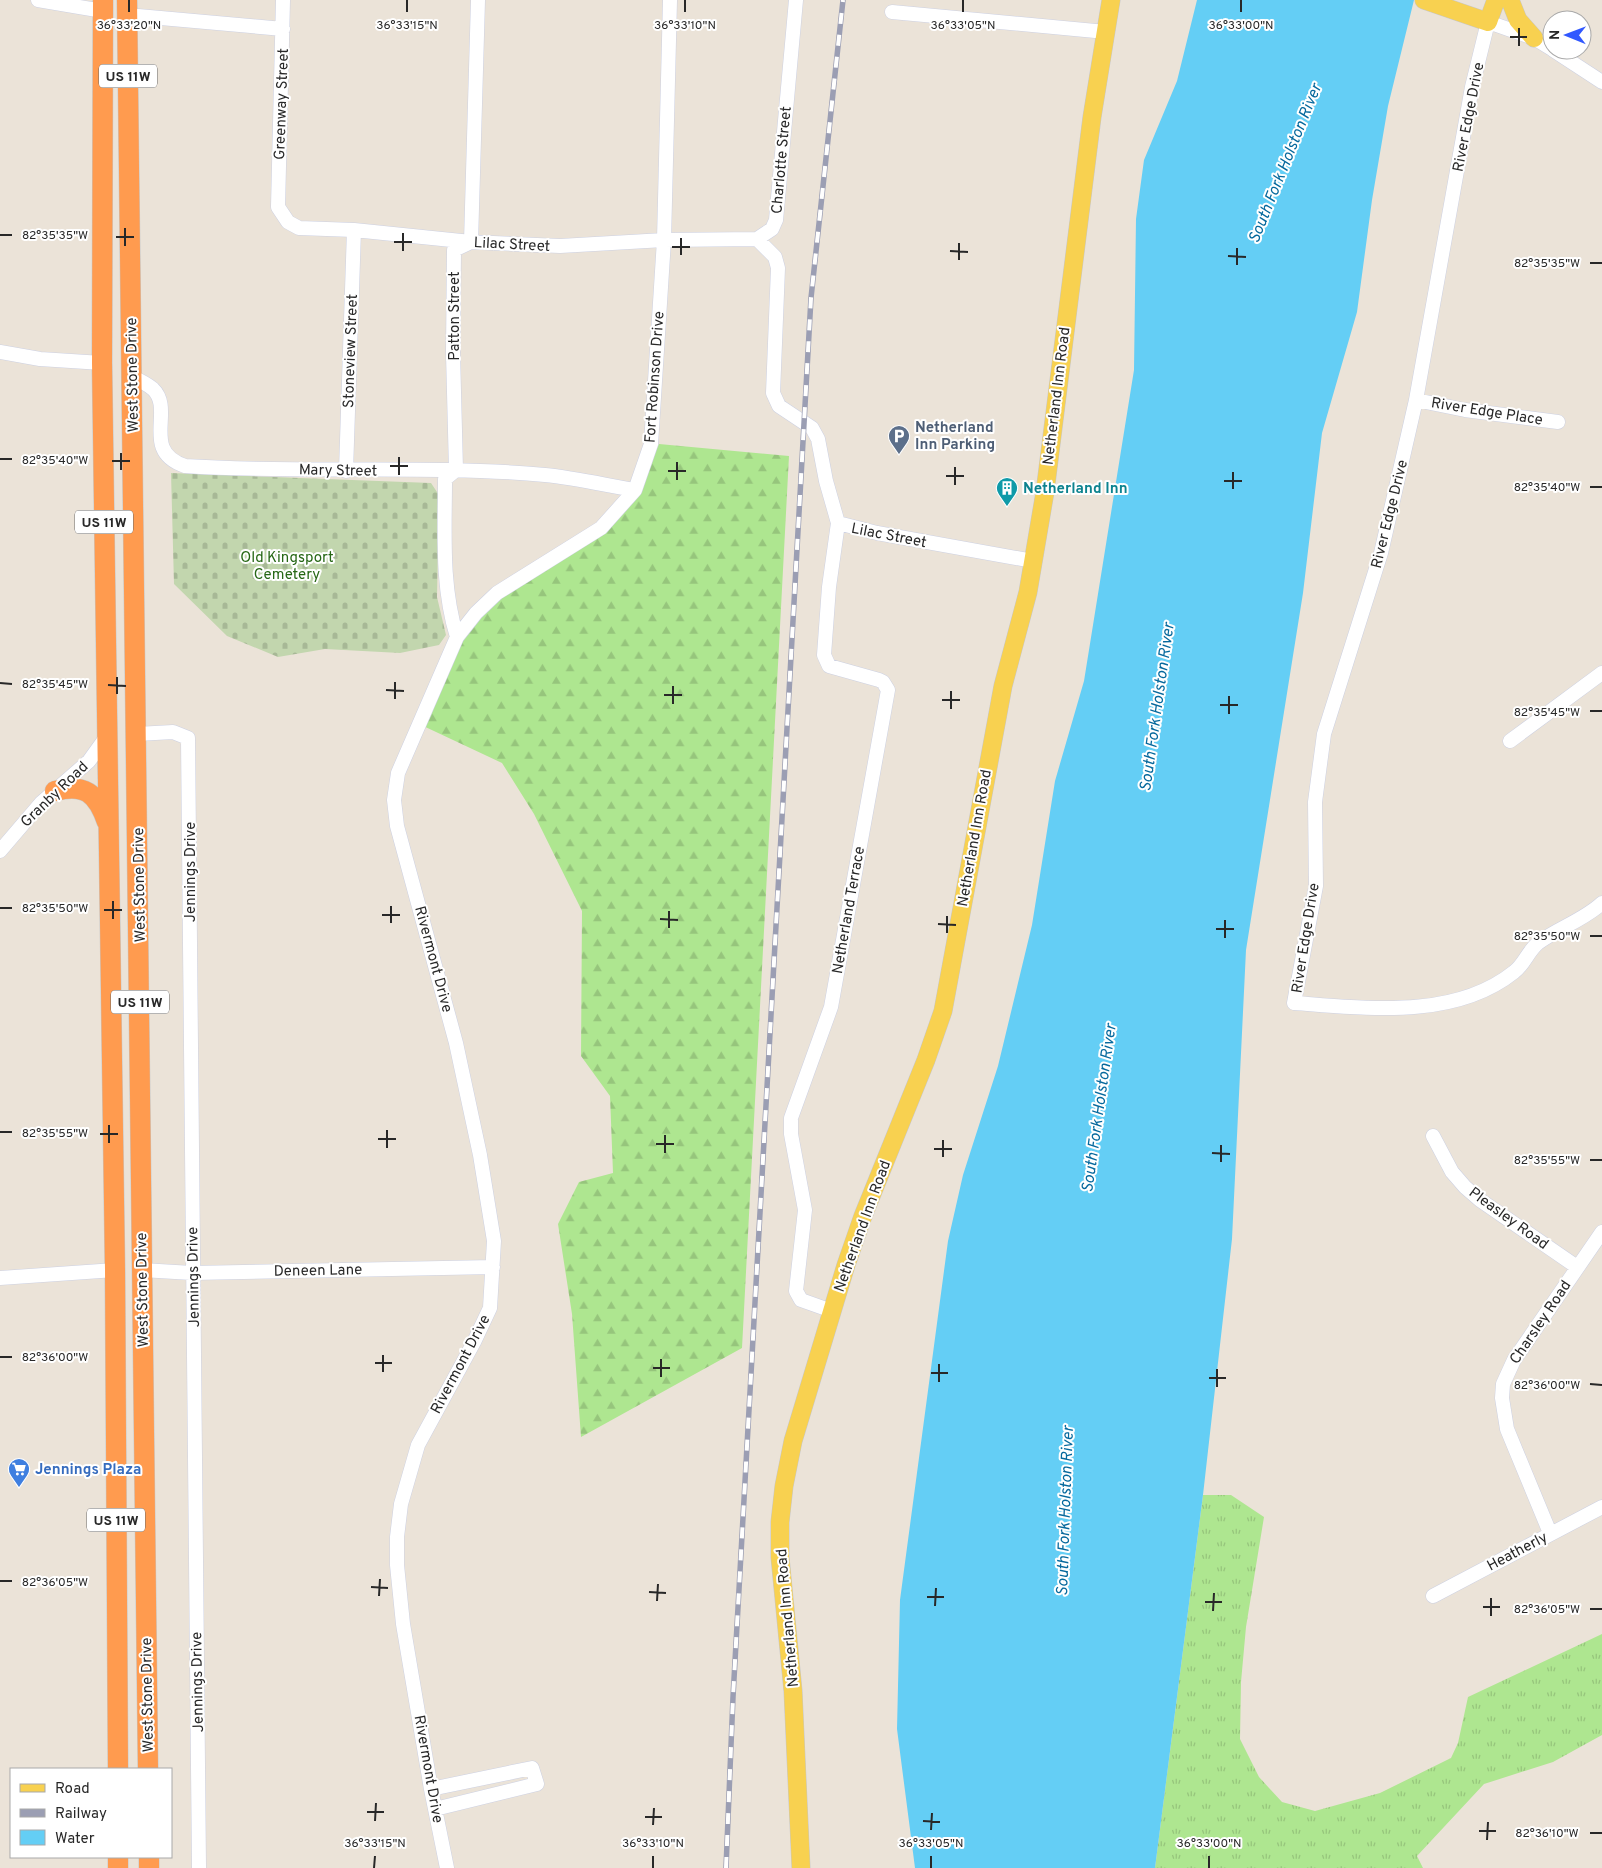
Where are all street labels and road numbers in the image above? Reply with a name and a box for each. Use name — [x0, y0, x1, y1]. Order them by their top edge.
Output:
street label: Greenway Street — [271, 48, 294, 160]
street label: River Edge Drive — [1450, 61, 1489, 174]
road number: US 11W — [99, 64, 157, 88]
street label: Charlotte Street — [768, 105, 797, 215]
street label: Lilac Street — [473, 234, 551, 257]
street label: Patton Street — [446, 271, 465, 361]
street label: Stoneview Street — [340, 294, 363, 408]
street label: Fort Robinson Drive — [641, 311, 670, 444]
street label: West Stone Drive — [123, 317, 144, 433]
street label: Netherland Inn Road — [1040, 326, 1075, 466]
street label: River Edge Place — [1429, 394, 1544, 431]
street label: River Edge Drive — [1368, 458, 1413, 571]
street label: Mary Street — [299, 461, 377, 482]
road number: US 11W — [75, 511, 133, 534]
street label: Lilac Street — [849, 520, 928, 553]
street label: Granby Road — [17, 758, 93, 832]
street label: Netherland Inn Road — [954, 768, 997, 908]
street label: Jennings Drive — [182, 822, 201, 922]
street label: West Stone Drive — [130, 827, 151, 943]
street label: Netherland Terrace — [829, 845, 870, 976]
street label: River Edge Drive — [1288, 882, 1325, 995]
street label: Rivermont Drive — [409, 904, 456, 1015]
road number: US 11W — [111, 990, 169, 1014]
street label: Netherland Inn Road — [831, 1158, 896, 1295]
street label: Pleasley Road — [1464, 1184, 1552, 1255]
street label: Jennings Drive — [184, 1227, 205, 1327]
street label: West Stone Drive — [133, 1232, 154, 1348]
street label: Deneen Lane — [274, 1261, 363, 1282]
street label: Charsley Road — [1506, 1277, 1576, 1368]
street label: Rivermont Drive — [427, 1312, 495, 1418]
road number: US 11W — [87, 1508, 145, 1532]
street label: Heatherly — [1484, 1528, 1551, 1576]
street label: Netherland Inn Road — [773, 1548, 804, 1688]
street label: Jennings Drive — [188, 1632, 209, 1732]
street label: West Stone Drive — [138, 1637, 159, 1753]
street label: Rivermont Drive — [409, 1714, 446, 1825]

